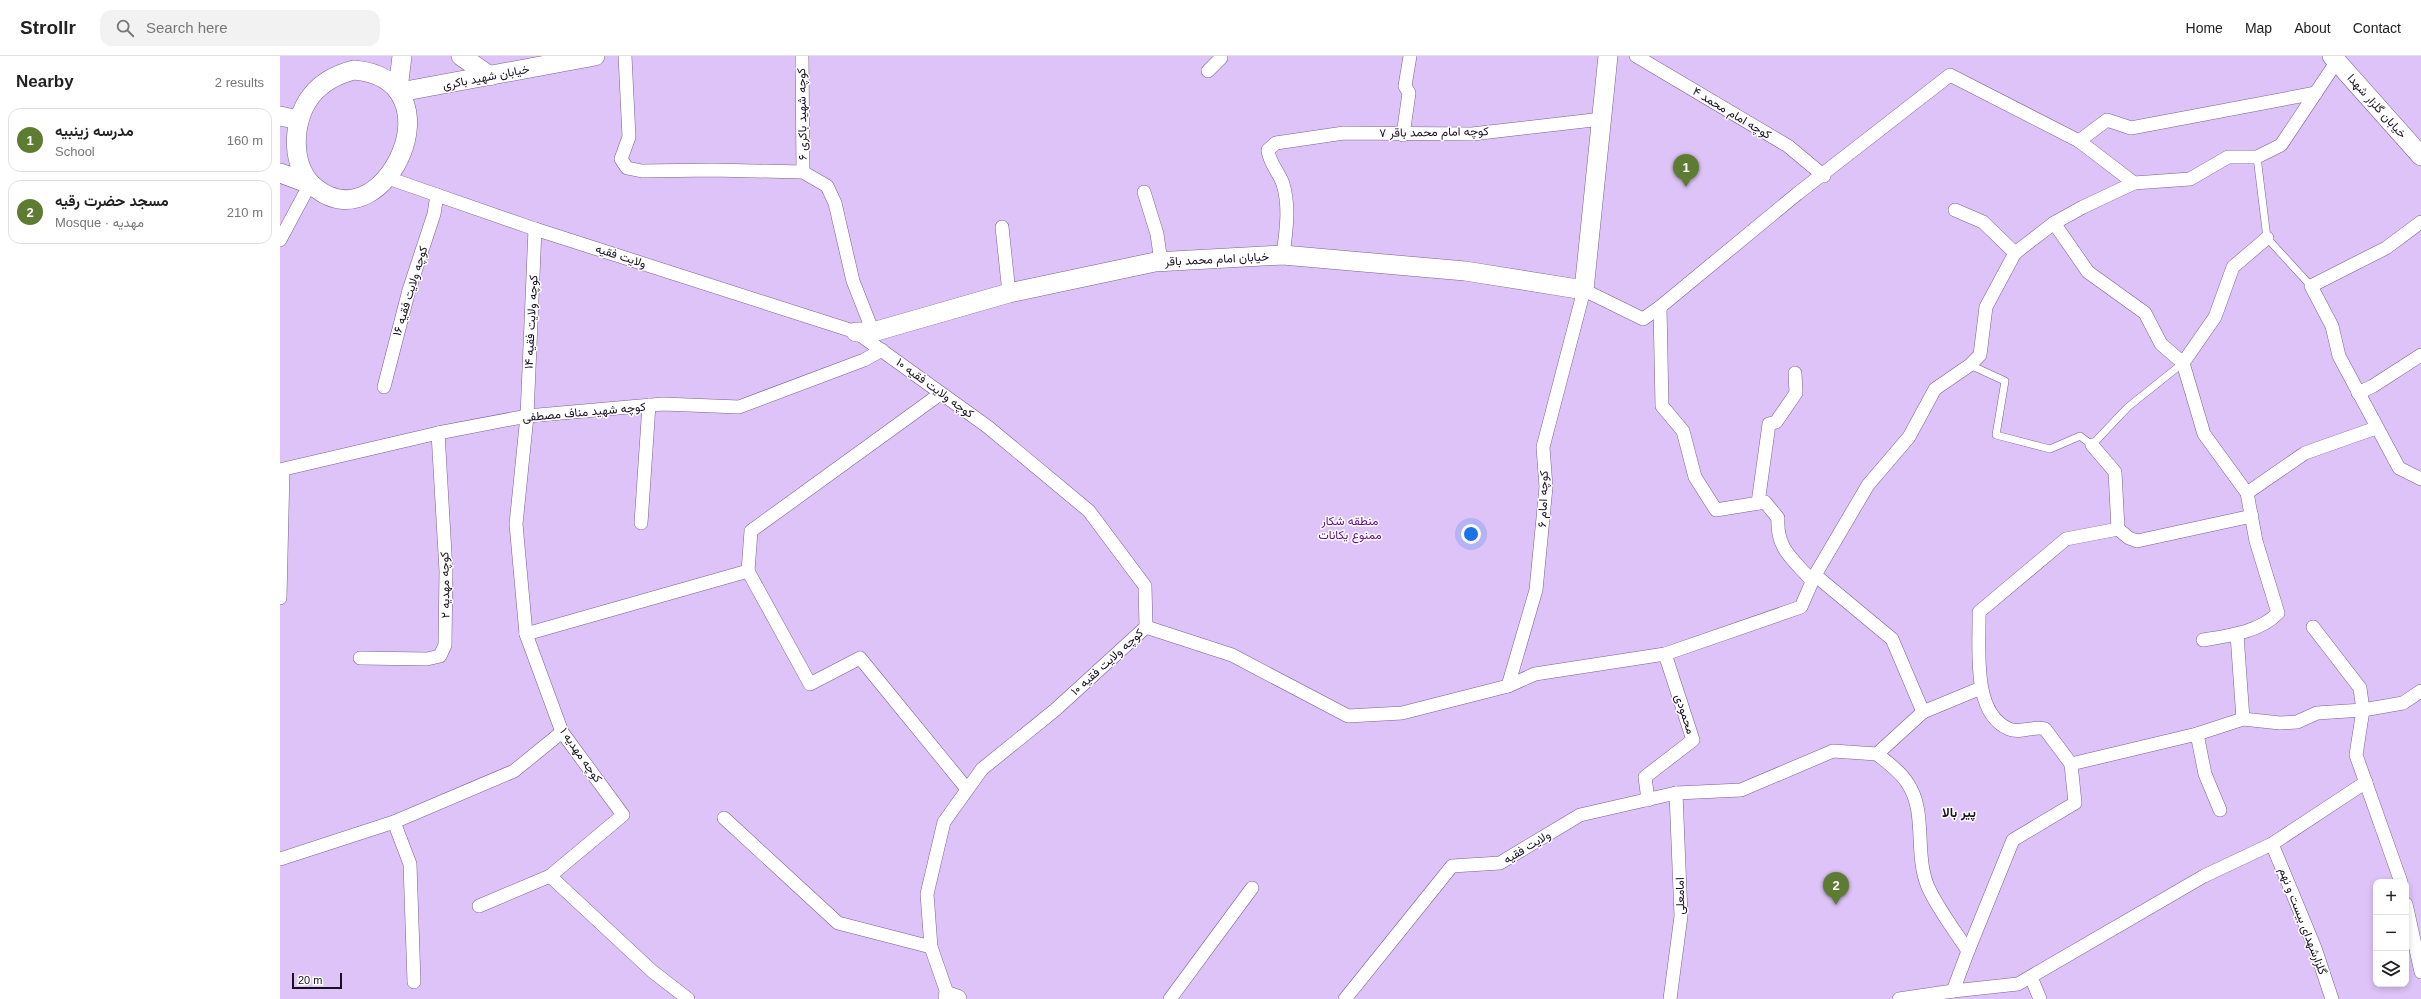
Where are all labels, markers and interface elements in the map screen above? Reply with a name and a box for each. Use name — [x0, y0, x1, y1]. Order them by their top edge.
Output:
search box — [100, 10, 380, 46]
text: Strollr — [20, 17, 76, 38]
icon: search — [114, 17, 136, 39]
text: Search here — [146, 19, 228, 36]
text: Home — [2186, 20, 2223, 36]
text: Map — [2245, 20, 2272, 36]
text: About — [2294, 20, 2331, 36]
text: Contact — [2353, 20, 2401, 36]
street label: خیابان شهید باکری — [441, 62, 531, 93]
street label: کوچه شهید باکری ۶ — [794, 68, 811, 160]
street label: خیابان گلزار شهدا — [2344, 71, 2409, 142]
text: Nearby — [16, 72, 74, 91]
text: 2 results — [215, 75, 264, 90]
street label: کوچه امام محمد ۴ — [1690, 84, 1774, 143]
text: مدرسه زینبیه — [55, 122, 134, 139]
street label: کوچه امام محمد باقر ۷ — [1379, 124, 1489, 141]
text: 1 — [26, 133, 34, 148]
text: 160 m — [227, 133, 263, 148]
text: School — [55, 144, 95, 159]
pin: 1 — [1673, 154, 1699, 187]
text: مسجد حضرت رقیه — [55, 192, 169, 209]
text: 2 — [26, 205, 34, 220]
text: 210 m — [227, 205, 263, 220]
text: Mosque · مهدیه — [55, 215, 144, 230]
street label: ولایت فقیه — [594, 241, 648, 272]
street label: کوچه ولایت فقیه ۱۶ — [390, 244, 431, 338]
street label: خیابان امام محمد باقر — [1163, 249, 1270, 270]
street label: کوچه ولایت فقیه ۱۴ — [522, 275, 541, 370]
street label: کوچه ولایت فقیه ۱۰ — [893, 355, 977, 422]
street label: کوچه شهید مناف مصطفی — [522, 400, 646, 425]
street label: کوچه امام ۶ — [1535, 470, 1552, 528]
park label: منطقه شکار ممنوع یکانات — [1318, 514, 1382, 544]
your location — [1461, 524, 1481, 544]
street label: کوچه مهدیه ۲ — [437, 552, 454, 618]
street label: کوچه ولایت فقیه ۱۰ — [1068, 626, 1147, 699]
street label: محمودی — [1671, 692, 1698, 736]
street label: کوچه مهدیه ۱ — [556, 725, 605, 786]
district label: پیر بالا — [1942, 805, 1976, 822]
street label: ولایت فقیه — [1501, 828, 1554, 867]
street label: گلزارشهدای بیست و نهم — [2275, 866, 2330, 977]
pin: 2 — [1823, 872, 1849, 905]
street label: امامعلی — [1673, 877, 1688, 915]
map controls — [2373, 879, 2409, 987]
button: + — [2373, 879, 2409, 915]
button: − — [2373, 915, 2409, 951]
button: layers — [2373, 951, 2409, 987]
scale bar — [292, 971, 342, 990]
text: 20 m — [298, 974, 322, 986]

